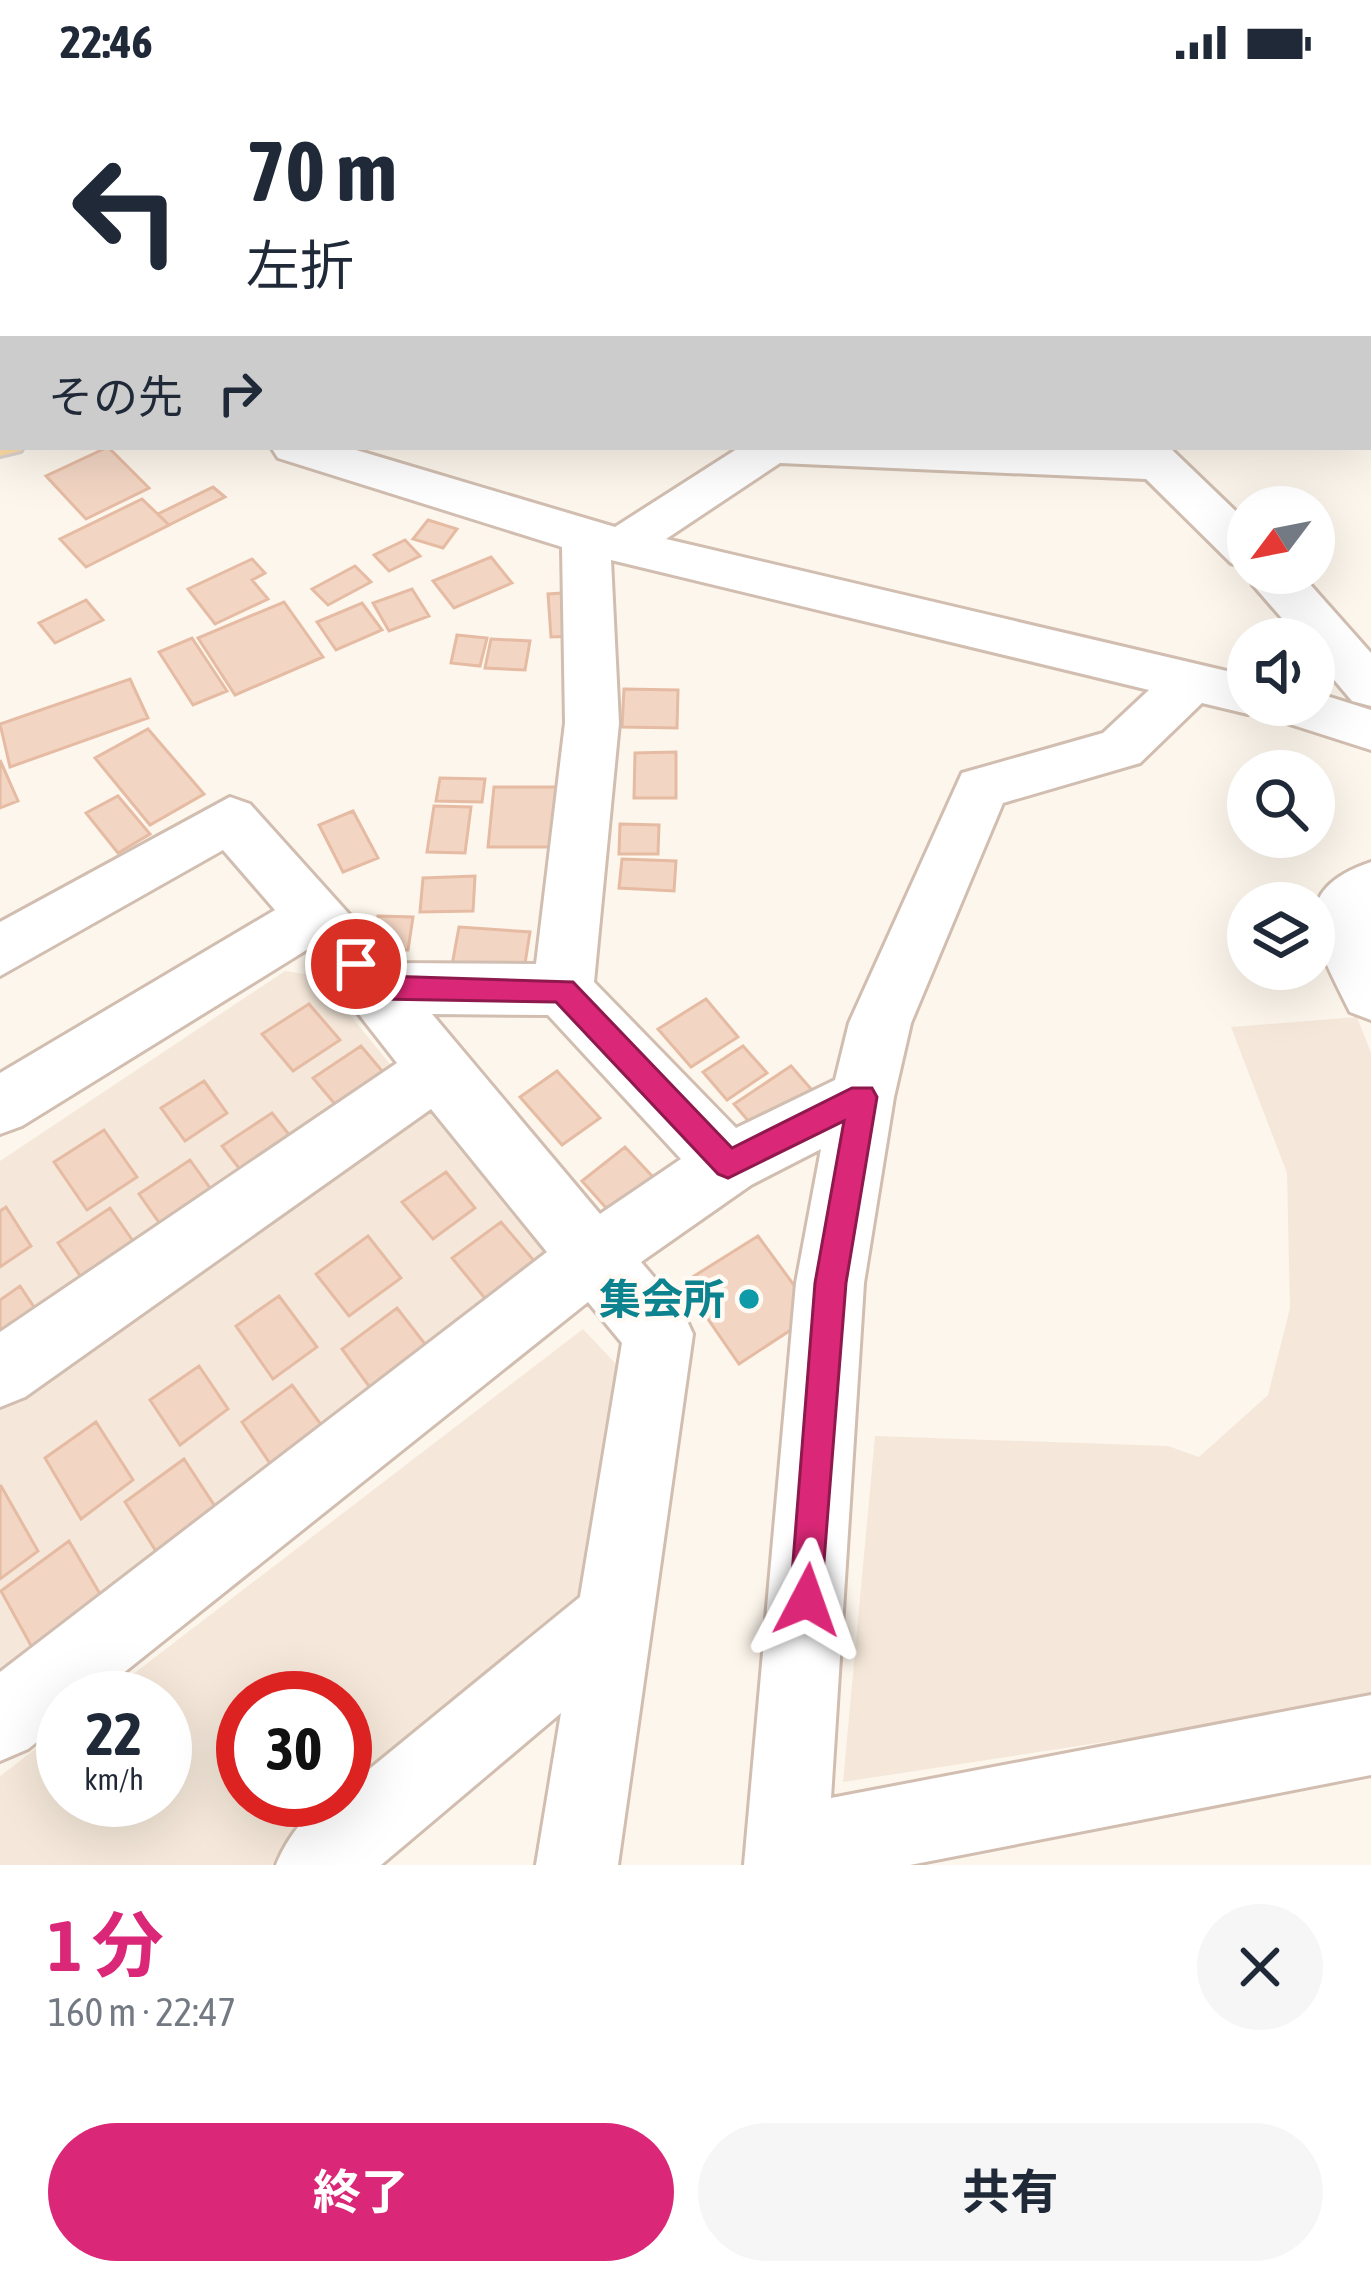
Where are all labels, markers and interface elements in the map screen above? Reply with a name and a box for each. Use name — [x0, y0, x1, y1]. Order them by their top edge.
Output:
text: 22:46 — [60, 16, 153, 68]
text: 70 m — [246, 123, 397, 219]
icon: left — [48, 132, 204, 288]
text: 左折 — [246, 235, 354, 296]
icon: right — [207, 360, 273, 426]
text: その先 — [48, 371, 183, 423]
north arrow — [1227, 486, 1335, 594]
map controls — [1227, 486, 1335, 990]
button: sound — [1227, 618, 1335, 726]
button: search — [1227, 750, 1335, 858]
button: layers — [1227, 882, 1335, 990]
pin — [305, 913, 407, 1015]
icon: arrive — [323, 931, 389, 997]
place label: 集会所 — [599, 1275, 725, 1323]
marker: 集会所 — [736, 1286, 762, 1312]
position arrow — [744, 1537, 870, 1663]
speed limit sign: 30 — [216, 1671, 372, 1827]
text: 22 — [86, 1699, 142, 1768]
text: km/h — [84, 1762, 144, 1796]
text: 1 分 — [48, 1904, 164, 1986]
button: close — [1197, 1904, 1323, 2030]
text: 160 m · 22:47 — [48, 1990, 236, 2034]
button: 終了 — [48, 2123, 674, 2261]
button: 共有 — [698, 2123, 1323, 2261]

